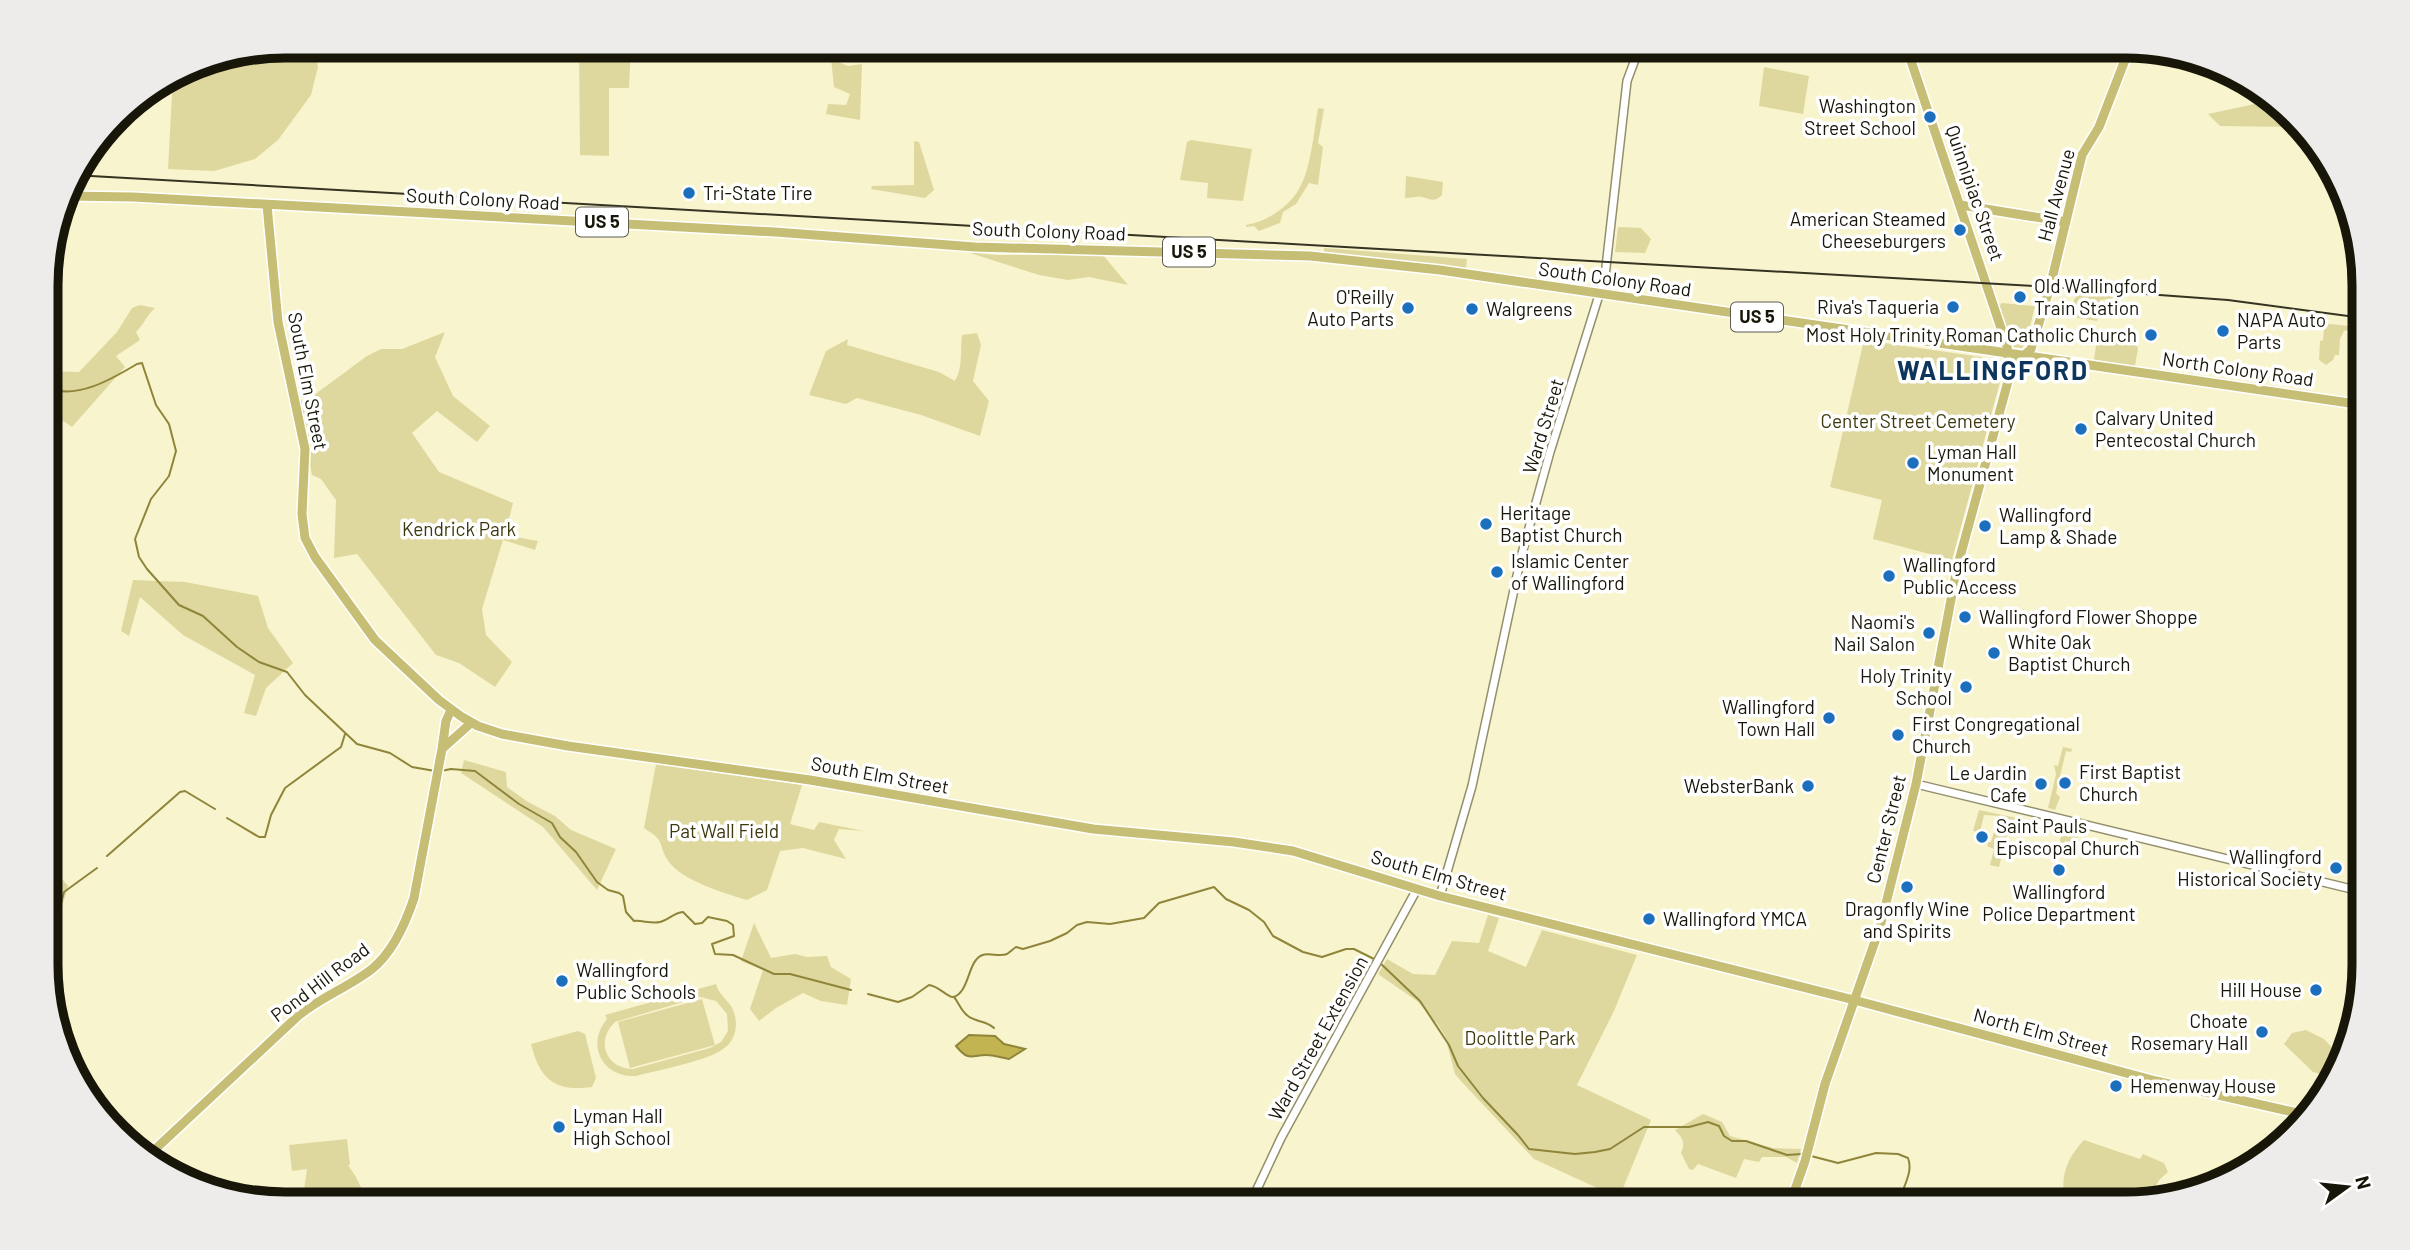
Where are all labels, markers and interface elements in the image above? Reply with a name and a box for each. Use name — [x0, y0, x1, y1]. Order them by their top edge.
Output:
place label: Washington Street School — [1804, 94, 1916, 139]
marker: Washington Street School — [1922, 109, 1938, 125]
street label: Quinnipiac Street — [1941, 122, 2009, 264]
street label: Hall Avenue — [2032, 146, 2079, 244]
place label: Tri-State Tire — [703, 181, 813, 204]
street label: South Colony Road — [406, 183, 560, 214]
marker: Tri-State Tire — [681, 185, 697, 201]
place label: American Steamed Cheeseburgers — [1790, 207, 1946, 252]
road number: US 5 — [576, 208, 628, 236]
street label: South Colony Road — [972, 216, 1126, 245]
marker: American Steamed Cheeseburgers — [1952, 222, 1968, 238]
road number: US 5 — [1163, 238, 1215, 266]
street label: South Colony Road — [1537, 256, 1693, 301]
place label: Old Wallingford Train Station — [2034, 274, 2157, 319]
place label: O'Reilly Auto Parts — [1307, 285, 1394, 330]
marker: Old Wallingford Train Station — [2012, 289, 2028, 305]
place label: Riva's Taqueria — [1817, 295, 1939, 318]
place label: Walgreens — [1486, 297, 1572, 320]
marker: Riva's Taqueria — [1945, 299, 1961, 315]
marker: O'Reilly Auto Parts — [1400, 300, 1416, 316]
marker: Walgreens — [1464, 301, 1480, 317]
road number: US 5 — [1731, 302, 1783, 332]
place label: NAPA Auto Parts — [2237, 308, 2326, 353]
street label: South Elm Street — [284, 310, 333, 452]
place label: Most Holy Trinity Roman Catholic Church — [1806, 323, 2137, 346]
marker: NAPA Auto Parts — [2215, 323, 2231, 339]
marker: Most Holy Trinity Roman Catholic Church — [2143, 327, 2159, 343]
street label: North Colony Road — [2161, 346, 2315, 391]
district label: WALLINGFORD — [1897, 354, 2089, 385]
street label: Ward Street — [1517, 375, 1568, 476]
place label: Calvary United Pentecostal Church — [2095, 406, 2256, 451]
park label: Center Street Cemetery — [1820, 409, 2016, 432]
marker: Calvary United Pentecostal Church — [2073, 421, 2089, 437]
place label: Lyman Hall Monument — [1927, 440, 2017, 485]
marker: Lyman Hall Monument — [1905, 455, 1921, 471]
place label: Heritage Baptist Church — [1500, 501, 1623, 546]
place label: Wallingford Lamp & Shade — [1999, 503, 2117, 548]
marker: Heritage Baptist Church — [1478, 516, 1494, 532]
park label: Kendrick Park — [402, 517, 516, 540]
marker: Wallingford Lamp & Shade — [1977, 518, 1993, 534]
place label: Islamic Center of Wallingford — [1511, 549, 1629, 594]
place label: Wallingford Public Access — [1903, 553, 2017, 598]
marker: Islamic Center of Wallingford — [1489, 564, 1505, 580]
marker: Wallingford Public Access — [1881, 568, 1897, 584]
place label: Wallingford Flower Shoppe — [1979, 605, 2198, 628]
marker: Wallingford Flower Shoppe — [1957, 609, 1973, 625]
place label: Naomi's Nail Salon — [1834, 610, 1915, 655]
marker: Naomi's Nail Salon — [1921, 625, 1937, 641]
place label: White Oak Baptist Church — [2008, 630, 2131, 675]
marker: White Oak Baptist Church — [1986, 645, 2002, 661]
place label: Holy Trinity School — [1860, 664, 1952, 709]
marker: Holy Trinity School — [1958, 679, 1974, 695]
place label: Wallingford Town Hall — [1722, 695, 1815, 740]
marker: Wallingford Town Hall — [1821, 710, 1837, 726]
place label: First Congregational Church — [1912, 712, 2080, 757]
marker: First Congregational Church — [1890, 727, 1906, 743]
street label: South Elm Street — [809, 751, 951, 798]
place label: First Baptist Church — [2079, 760, 2181, 805]
place label: Le Jardin Cafe — [1949, 761, 2027, 806]
street label: Center Street — [1861, 772, 1910, 886]
place label: WebsterBank — [1684, 774, 1794, 797]
marker: First Baptist Church — [2057, 775, 2073, 791]
marker: Le Jardin Cafe — [2033, 776, 2049, 792]
marker: WebsterBank — [1800, 778, 1816, 794]
place label: Saint Pauls Episcopal Church — [1996, 814, 2139, 859]
park label: Pat Wall Field — [669, 819, 779, 842]
marker: Saint Pauls Episcopal Church — [1974, 829, 1990, 845]
street label: South Elm Street — [1369, 844, 1510, 905]
place label: Wallingford Historical Society — [2177, 845, 2322, 890]
marker: Wallingford Historical Society — [2328, 860, 2344, 876]
marker: Wallingford Police Department — [2051, 862, 2067, 878]
marker: Dragonfly Wine and Spirits — [1899, 879, 1915, 895]
place label: Wallingford Police Department — [1982, 880, 2136, 925]
place label: Dragonfly Wine and Spirits — [1845, 897, 1969, 942]
place label: Wallingford YMCA — [1663, 907, 1807, 930]
marker: Wallingford YMCA — [1641, 911, 1657, 927]
street label: Pond Hill Road — [266, 937, 373, 1026]
street label: Ward Street Extension — [1263, 952, 1372, 1124]
place label: Wallingford Public Schools — [576, 958, 696, 1003]
marker: Wallingford Public Schools — [554, 973, 570, 989]
place label: Hill House — [2220, 978, 2302, 1001]
marker: Hill House — [2308, 982, 2324, 998]
street label: North Elm Street — [1971, 1002, 2111, 1061]
place label: Choate Rosemary Hall — [2131, 1009, 2248, 1054]
marker: Choate Rosemary Hall — [2254, 1024, 2270, 1040]
park label: Doolittle Park — [1464, 1026, 1576, 1049]
place label: Hemenway House — [2130, 1074, 2276, 1097]
marker: Hemenway House — [2108, 1078, 2124, 1094]
place label: Lyman Hall High School — [573, 1104, 671, 1149]
marker: Lyman Hall High School — [551, 1119, 567, 1135]
north arrow — [2312, 1152, 2382, 1222]
text: N — [2351, 1173, 2377, 1192]

